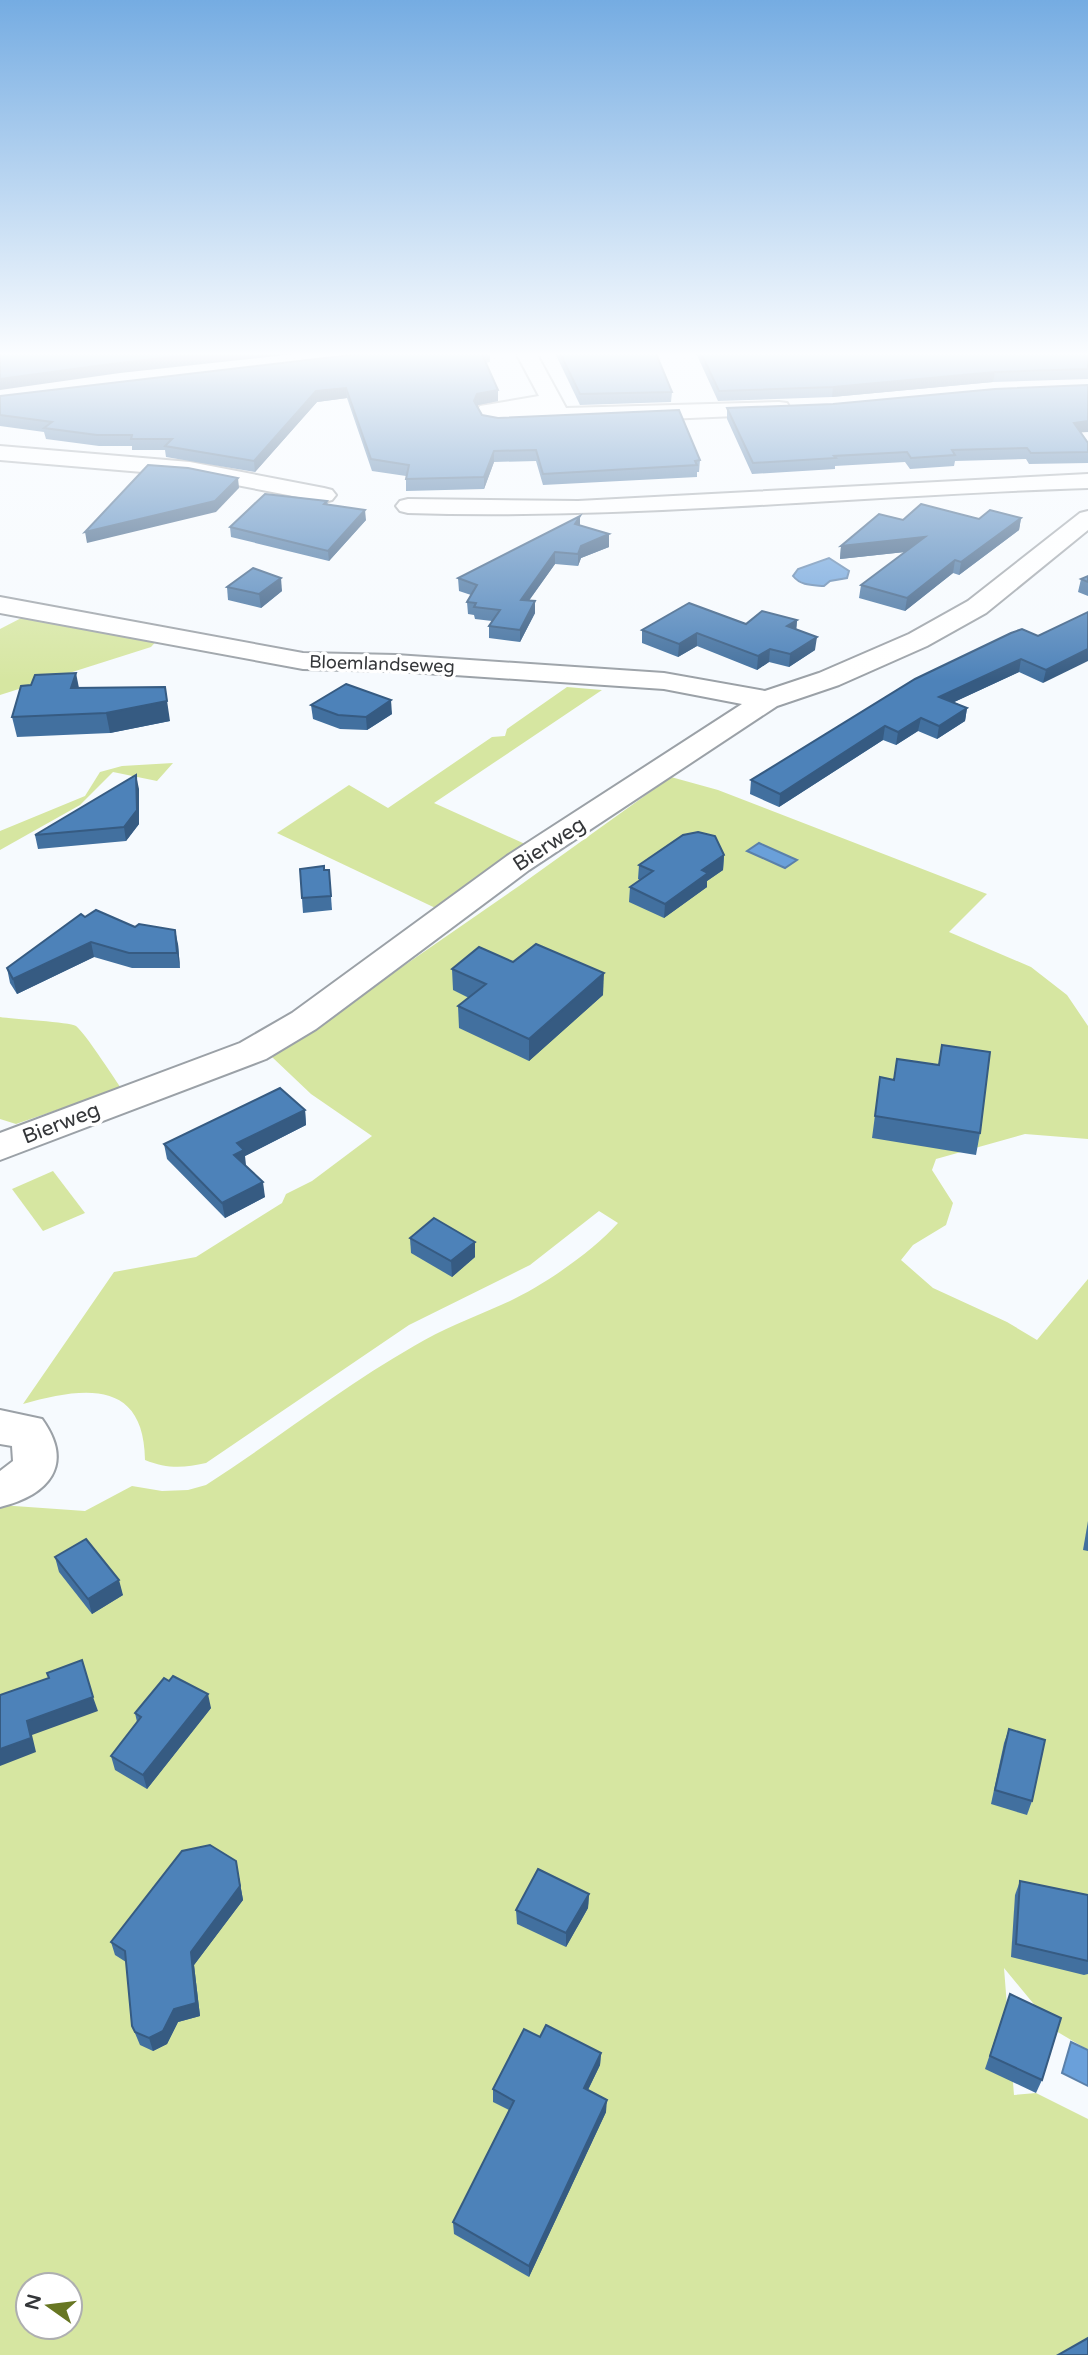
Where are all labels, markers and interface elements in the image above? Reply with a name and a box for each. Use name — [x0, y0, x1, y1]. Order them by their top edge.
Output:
street label: Bloemlandseweg — [309, 650, 455, 678]
street label: Bierweg — [508, 812, 590, 877]
street label: Bierweg — [19, 1097, 104, 1150]
north arrow — [14, 2271, 84, 2341]
text: N — [21, 2292, 46, 2312]

